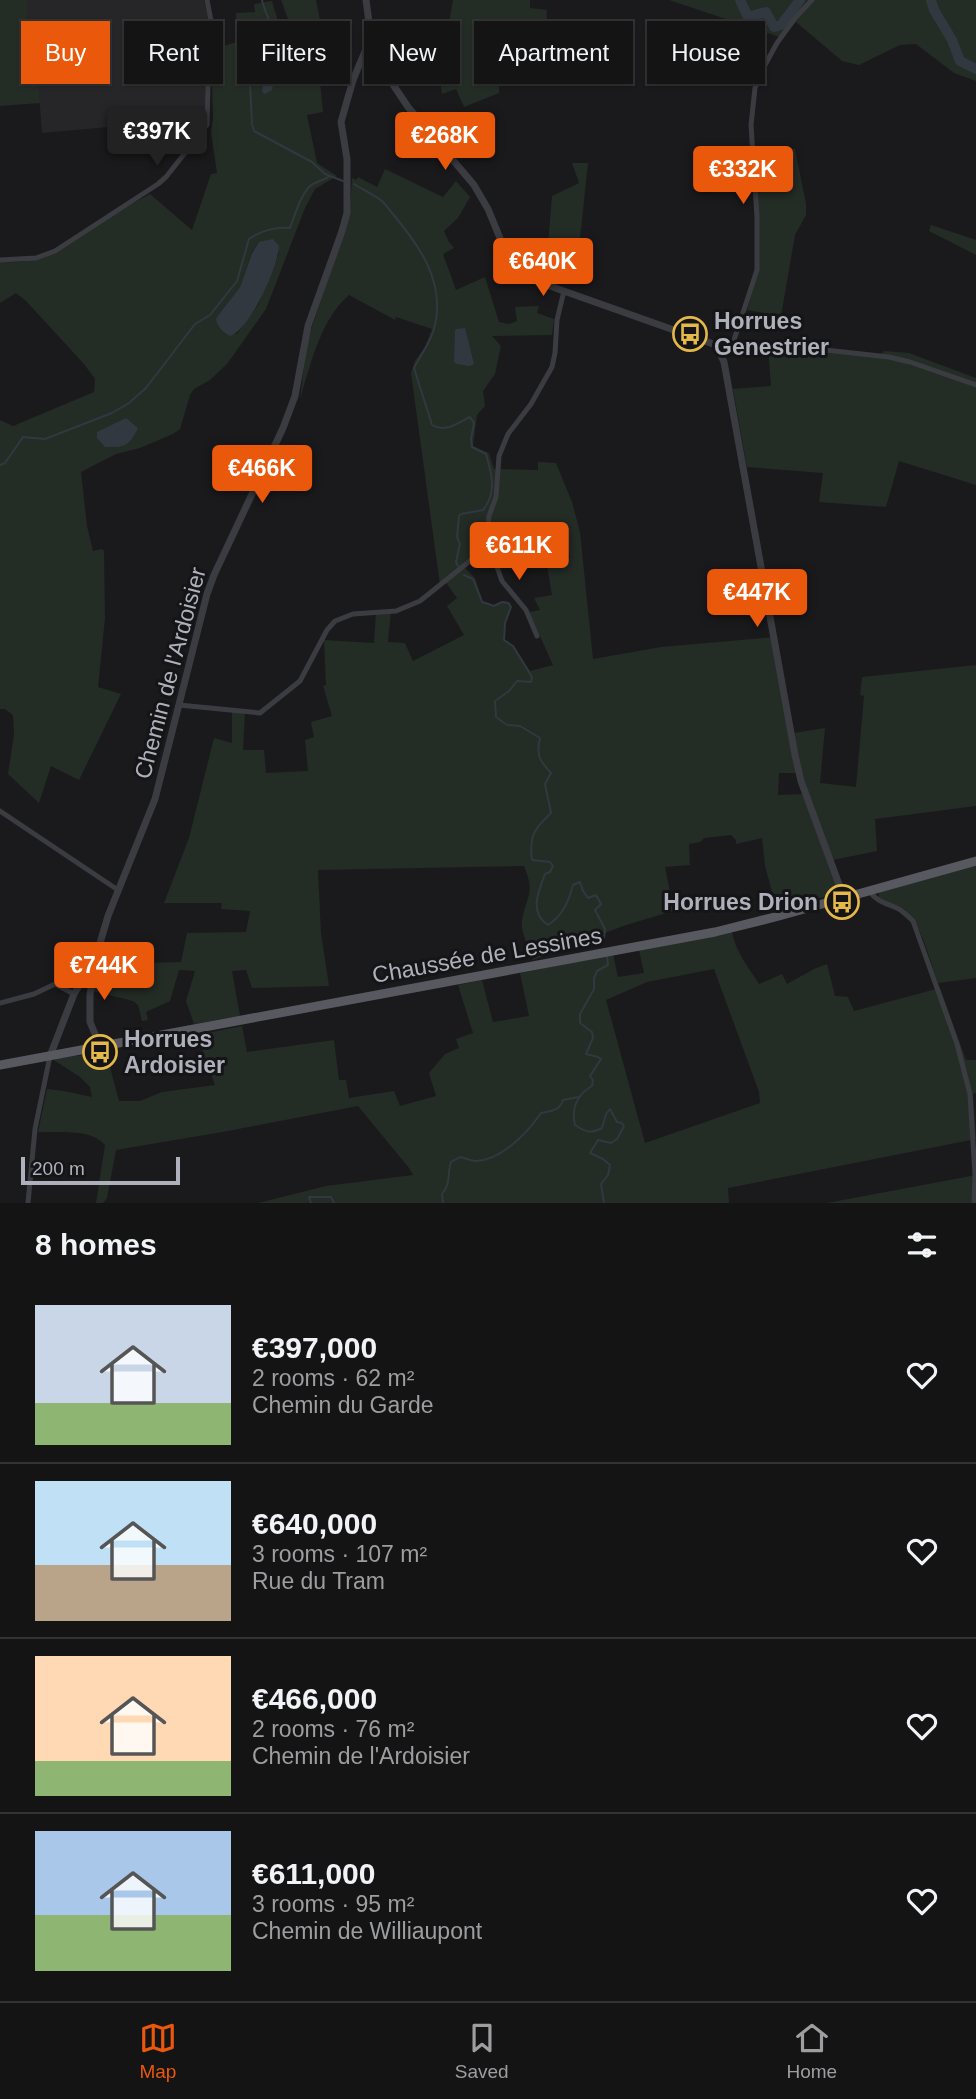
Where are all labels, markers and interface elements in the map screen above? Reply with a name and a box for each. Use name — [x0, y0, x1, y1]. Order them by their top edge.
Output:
chip: Buy — [21, 21, 110, 84]
chip: Rent — [124, 21, 223, 84]
chip: Filters — [237, 21, 350, 84]
chip: New — [364, 21, 460, 84]
chip: Apartment — [474, 21, 633, 84]
chip: House — [647, 21, 765, 84]
pin: €397K — [108, 108, 206, 168]
pin: €268K — [396, 113, 494, 172]
text: €397K — [123, 118, 191, 144]
text: €268K — [411, 122, 479, 148]
pin: €332K — [694, 146, 792, 206]
text: €332K — [709, 156, 777, 182]
pin: €640K — [494, 238, 592, 298]
text: €640K — [509, 248, 577, 274]
place label: Horrues Genestrier — [714, 308, 829, 360]
bus stop icon: Horrues Genestrier — [671, 315, 709, 353]
pin: €466K — [213, 446, 311, 505]
text: €466K — [228, 455, 296, 481]
pin: €611K — [470, 522, 568, 582]
text: €611K — [486, 532, 552, 558]
street label: Chemin de l'Ardoisier — [129, 564, 211, 782]
pin: €447K — [708, 570, 806, 629]
text: €447K — [723, 579, 791, 605]
bus stop icon: Horrues Drion — [823, 883, 861, 921]
place label: Horrues Drion — [663, 889, 818, 915]
street label: Chaussée de Lessines — [370, 922, 604, 988]
pin: €744K — [55, 942, 153, 1002]
text: €744K — [70, 952, 138, 978]
place label: Horrues Ardoisier — [124, 1026, 225, 1078]
bus stop icon: Horrues Ardoisier — [81, 1033, 119, 1071]
scale bar — [21, 1154, 180, 1186]
text: 200 m — [32, 1158, 85, 1179]
icon: filters — [903, 1226, 941, 1264]
text: 8 homes — [35, 1228, 157, 1261]
text: €397,000 — [252, 1331, 377, 1364]
icon: home — [91, 1333, 175, 1417]
icon: heart — [903, 1356, 941, 1394]
text: 2 rooms · 62 m² — [252, 1365, 414, 1391]
text: Chemin du Garde — [252, 1392, 434, 1418]
text: €640,000 — [252, 1507, 377, 1540]
icon: home — [91, 1509, 175, 1593]
icon: heart — [903, 1532, 941, 1570]
text: 3 rooms · 107 m² — [252, 1541, 427, 1567]
text: Rue du Tram — [252, 1568, 385, 1594]
text: €466,000 — [252, 1682, 377, 1715]
icon: home — [91, 1684, 175, 1768]
icon: heart — [903, 1707, 941, 1745]
text: 2 rooms · 76 m² — [252, 1716, 414, 1742]
text: Chemin de l'Ardoisier — [252, 1743, 470, 1769]
text: €611,000 — [252, 1857, 375, 1890]
icon: home — [91, 1859, 175, 1943]
icon: heart — [903, 1882, 941, 1920]
text: 3 rooms · 95 m² — [252, 1891, 414, 1917]
text: Chemin de Williaupont — [252, 1918, 482, 1944]
tab: Map — [139, 2019, 177, 2083]
tab: Saved — [455, 2019, 509, 2083]
tab: Home — [786, 2019, 837, 2083]

